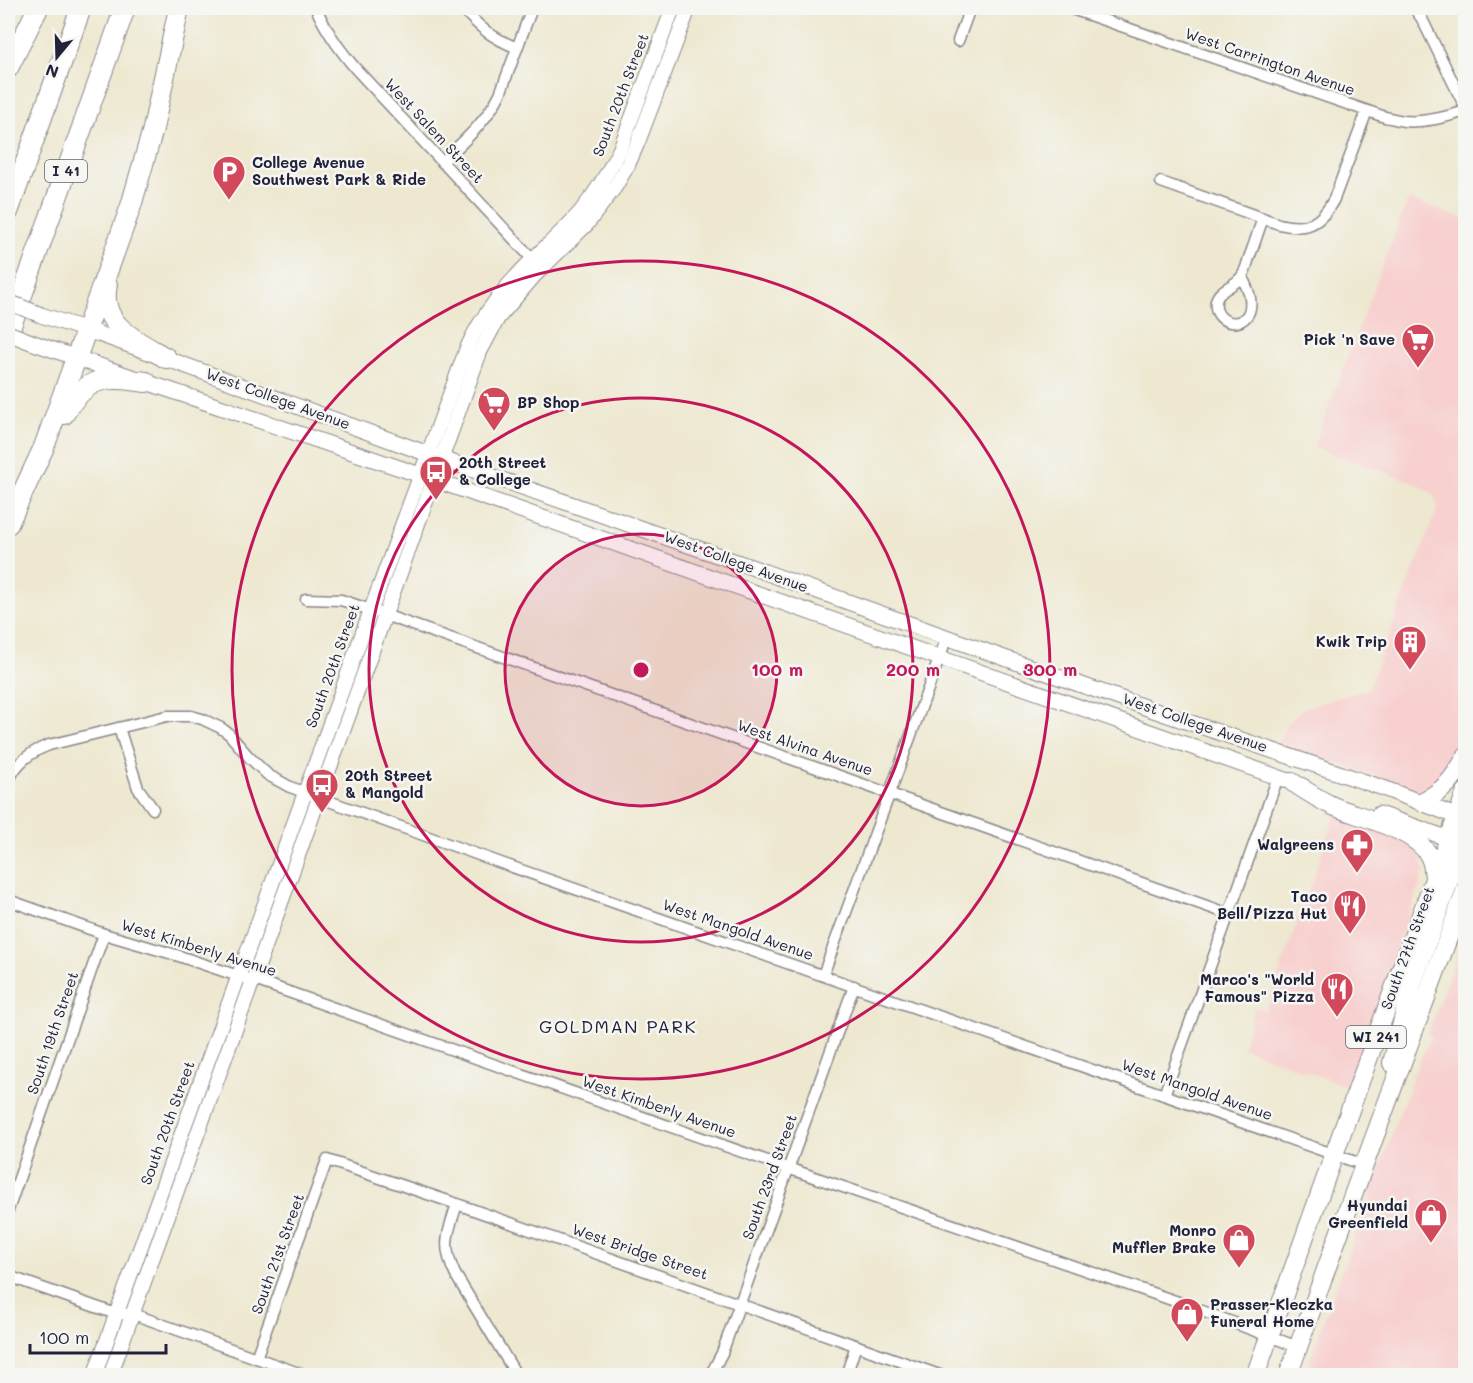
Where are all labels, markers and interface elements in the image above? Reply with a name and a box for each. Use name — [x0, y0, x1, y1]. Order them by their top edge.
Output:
street label: West Carrington Avenue — [1183, 23, 1358, 100]
north arrow — [27, 27, 87, 87]
street label: South 20th Street — [587, 30, 653, 159]
text: N — [43, 60, 61, 84]
street label: West Salem Street — [381, 74, 489, 187]
place label: College Avenue Southwest Park & Ride — [252, 152, 426, 189]
parking icon: College Avenue Southwest Park & Ride — [211, 154, 247, 201]
road number: I 41 — [45, 160, 87, 182]
supermarket icon: Pick 'n Save — [1400, 322, 1436, 369]
place label: Pick 'n Save — [1304, 329, 1395, 349]
street label: West College Avenue — [203, 363, 353, 433]
supermarket icon: BP Shop — [476, 385, 512, 432]
place label: BP Shop — [517, 392, 579, 412]
place label: 20th Street & College — [459, 452, 547, 489]
bus stop icon: 20th Street & College — [418, 454, 454, 501]
street label: West College Avenue — [661, 526, 811, 596]
street label: South 20th Street — [300, 601, 364, 730]
building icon: Kwik Trip — [1392, 624, 1428, 671]
place label: Kwik Trip — [1316, 631, 1387, 651]
text: 100 m — [751, 657, 803, 681]
text: 200 m — [886, 657, 940, 681]
text: 300 m — [1023, 657, 1077, 681]
centre of rings — [631, 660, 651, 680]
street label: West College Avenue — [1120, 688, 1271, 756]
street label: West Alvina Avenue — [735, 714, 876, 780]
place label: 20th Street & Mangold — [345, 765, 433, 802]
bus stop icon: 20th Street & Mangold — [304, 767, 340, 814]
pharmacy icon: Walgreens — [1339, 827, 1375, 874]
place label: Walgreens — [1257, 834, 1334, 854]
street label: South 27th Street — [1375, 883, 1439, 1012]
place label: Taco Bell/Pizza Hut — [1217, 886, 1327, 923]
restaurant icon: Taco Bell/Pizza Hut — [1332, 888, 1368, 935]
street label: West Mangold Avenue — [660, 894, 816, 964]
street label: West Kimberly Avenue — [119, 914, 279, 980]
street label: South 19th Street — [22, 969, 82, 1097]
place label: Marco's "World Famous" Pizza — [1200, 969, 1315, 1006]
restaurant icon: Marco's "World Famous" Pizza — [1319, 971, 1355, 1018]
district label: GOLDMAN PARK — [539, 1014, 697, 1038]
road number: WI 241 — [1346, 1026, 1406, 1048]
street label: West Mangold Avenue — [1119, 1054, 1275, 1124]
street label: South 20th Street — [135, 1058, 199, 1187]
street label: West Kimberly Avenue — [580, 1070, 739, 1142]
street label: South 23rd Street — [737, 1111, 801, 1242]
street label: South 21st Street — [246, 1191, 308, 1317]
place label: Hyundai Greenfield — [1328, 1195, 1408, 1232]
shop icon: Hyundai Greenfield — [1413, 1197, 1449, 1244]
street label: West Bridge Street — [570, 1218, 711, 1284]
place label: Monro Muffler Brake — [1112, 1220, 1216, 1257]
shop icon: Monro Muffler Brake — [1221, 1222, 1257, 1269]
place label: Prasser-Kleczka Funeral Home — [1210, 1294, 1333, 1331]
shop icon: Prasser-Kleczka Funeral Home — [1169, 1296, 1205, 1343]
scale bar — [30, 1317, 166, 1355]
text: 100 m — [39, 1325, 89, 1349]

